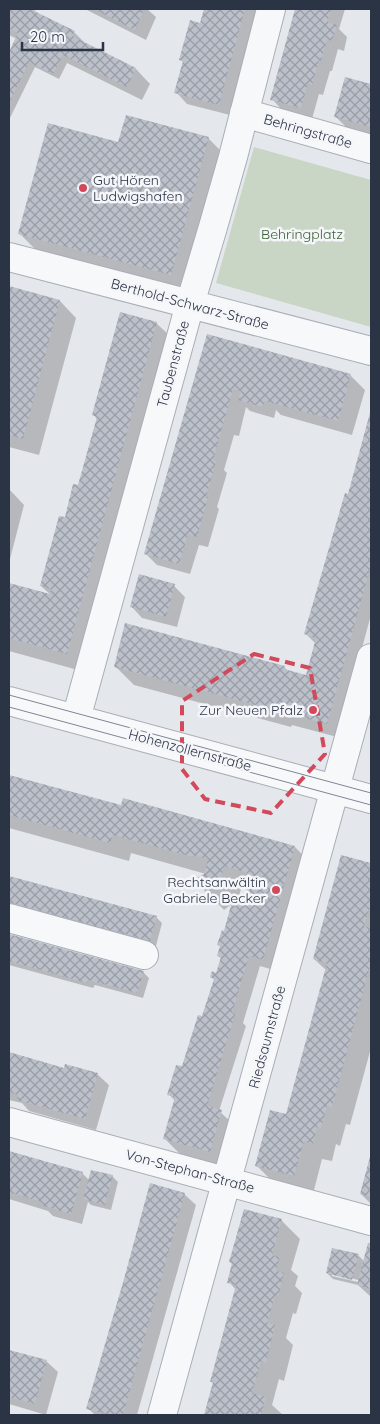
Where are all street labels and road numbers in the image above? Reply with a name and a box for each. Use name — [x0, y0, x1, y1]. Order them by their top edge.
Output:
street label: Behringstraße — [262, 110, 355, 152]
street label: Berthold-Schwarz-Straße — [109, 274, 271, 334]
street label: Taubenstraße — [153, 318, 193, 409]
street label: Hohenzollernstraße — [127, 725, 254, 775]
street label: Riedsaumstraße — [245, 983, 289, 1091]
street label: Von-Stephan-Straße — [124, 1145, 256, 1197]

